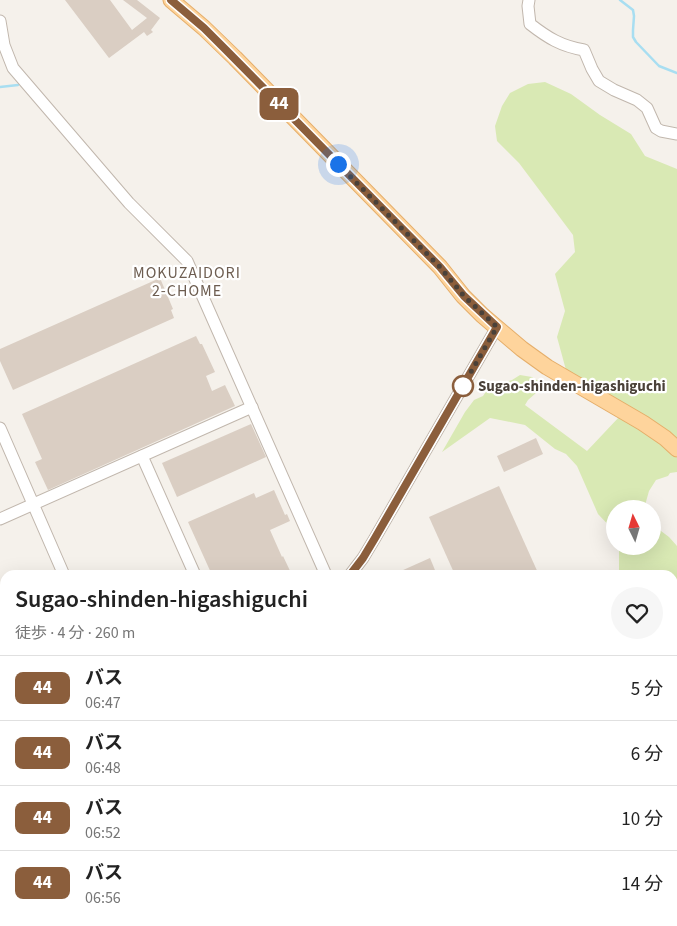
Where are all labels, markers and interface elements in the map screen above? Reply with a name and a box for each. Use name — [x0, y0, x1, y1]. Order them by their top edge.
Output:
line badge: 44 — [256, 88, 302, 120]
text: 44 — [269, 91, 289, 116]
your location — [326, 152, 351, 177]
district label: MOKUZAIDORI 2-CHOME — [133, 262, 241, 302]
marker: Sugao-shinden-higashiguchi — [452, 375, 474, 397]
place label: Sugao-shinden-higashiguchi — [478, 376, 666, 397]
north arrow — [606, 500, 661, 555]
map controls — [606, 500, 661, 555]
text: Sugao-shinden-higashiguchi — [15, 582, 308, 617]
button: heart — [611, 587, 663, 639]
text: 徒歩 · 4 分 · 260 m — [15, 622, 135, 644]
text: バス — [85, 665, 123, 692]
text: 44 — [33, 675, 52, 700]
text: 5 分 — [631, 676, 663, 703]
text: 06:47 — [85, 692, 121, 714]
text: バス — [85, 730, 123, 757]
text: 44 — [33, 740, 52, 765]
text: 6 分 — [631, 741, 663, 768]
text: 06:48 — [85, 757, 121, 779]
text: バス — [85, 795, 123, 822]
text: 44 — [33, 805, 52, 830]
text: 10 分 — [621, 806, 663, 833]
text: 06:52 — [85, 822, 121, 844]
text: バス — [85, 860, 123, 887]
text: 44 — [33, 870, 52, 895]
text: 14 分 — [621, 871, 663, 898]
text: 06:56 — [85, 887, 121, 909]

